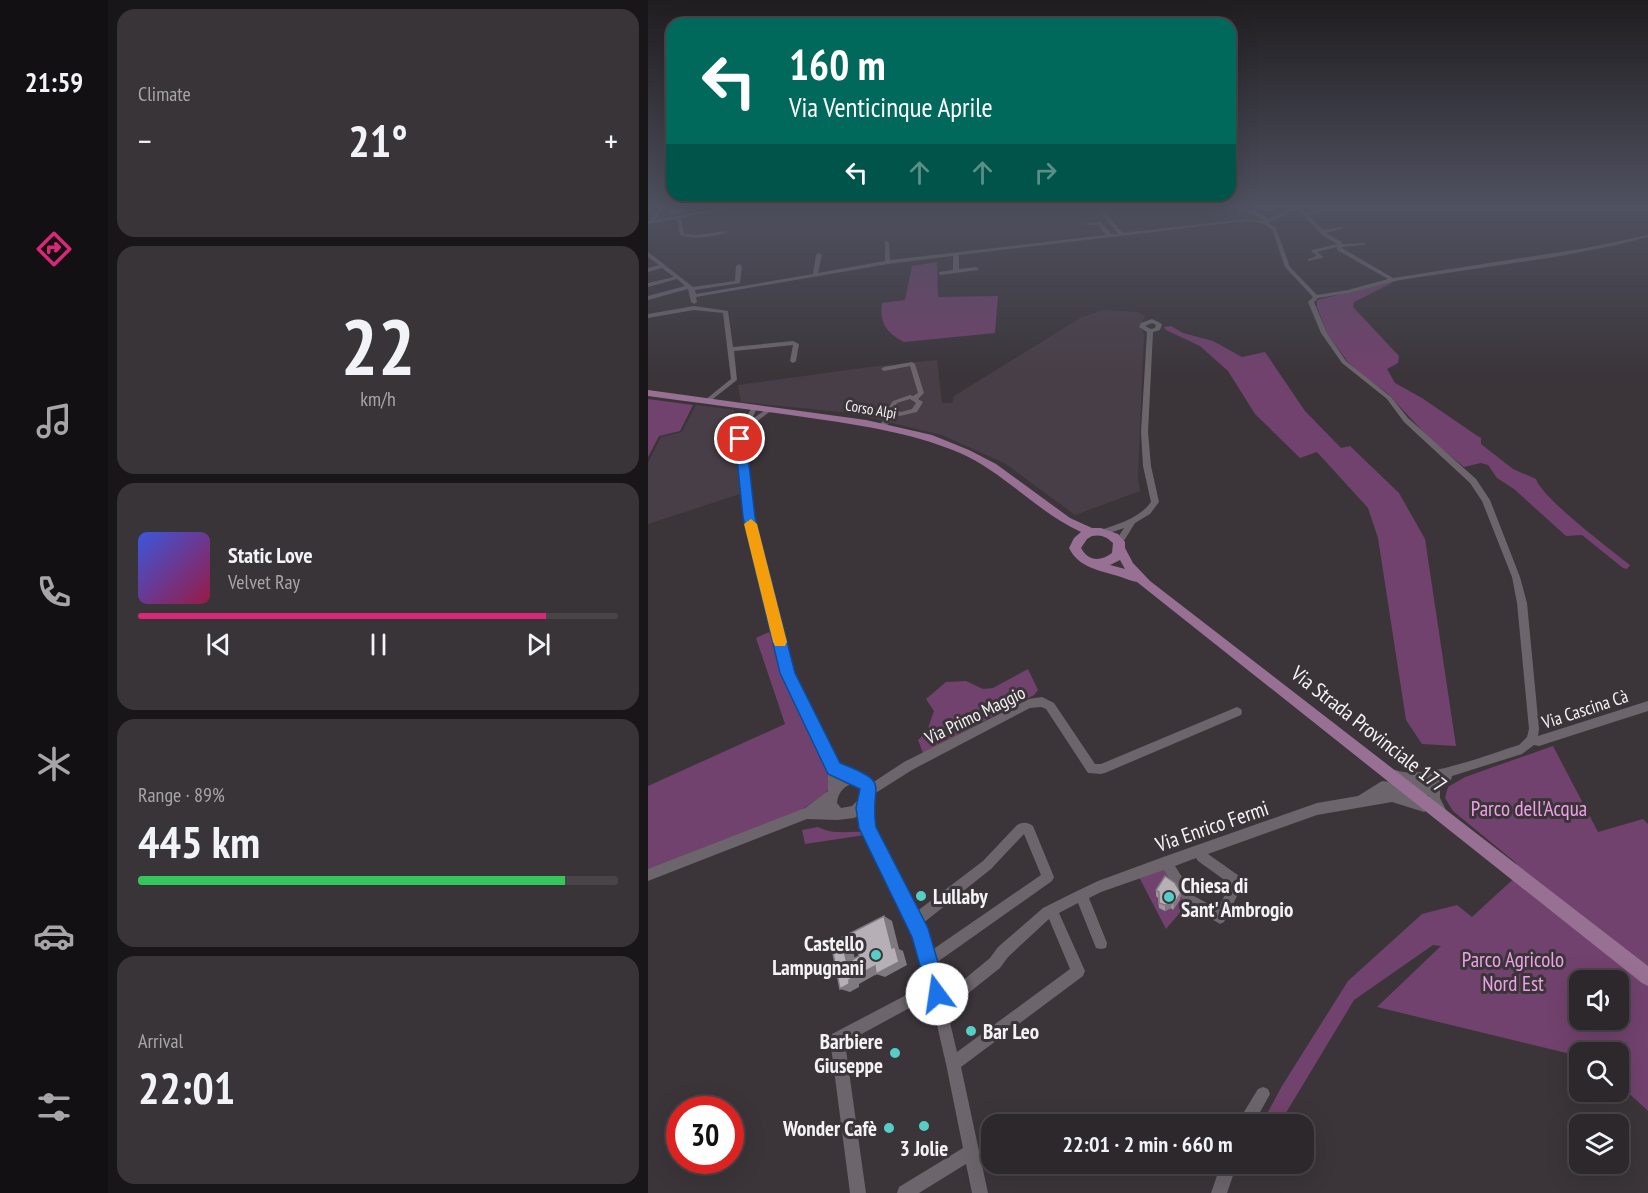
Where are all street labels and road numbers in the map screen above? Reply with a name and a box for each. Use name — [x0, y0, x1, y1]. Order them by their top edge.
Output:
street label: Corso Alpi — [844, 395, 898, 423]
street label: Via Strada Provinciale 177 — [1285, 659, 1452, 798]
street label: Via Primo Maggio — [920, 681, 1029, 750]
street label: Via Cascina Cà — [1538, 684, 1631, 734]
street label: Via Enrico Fermi — [1151, 794, 1272, 858]

